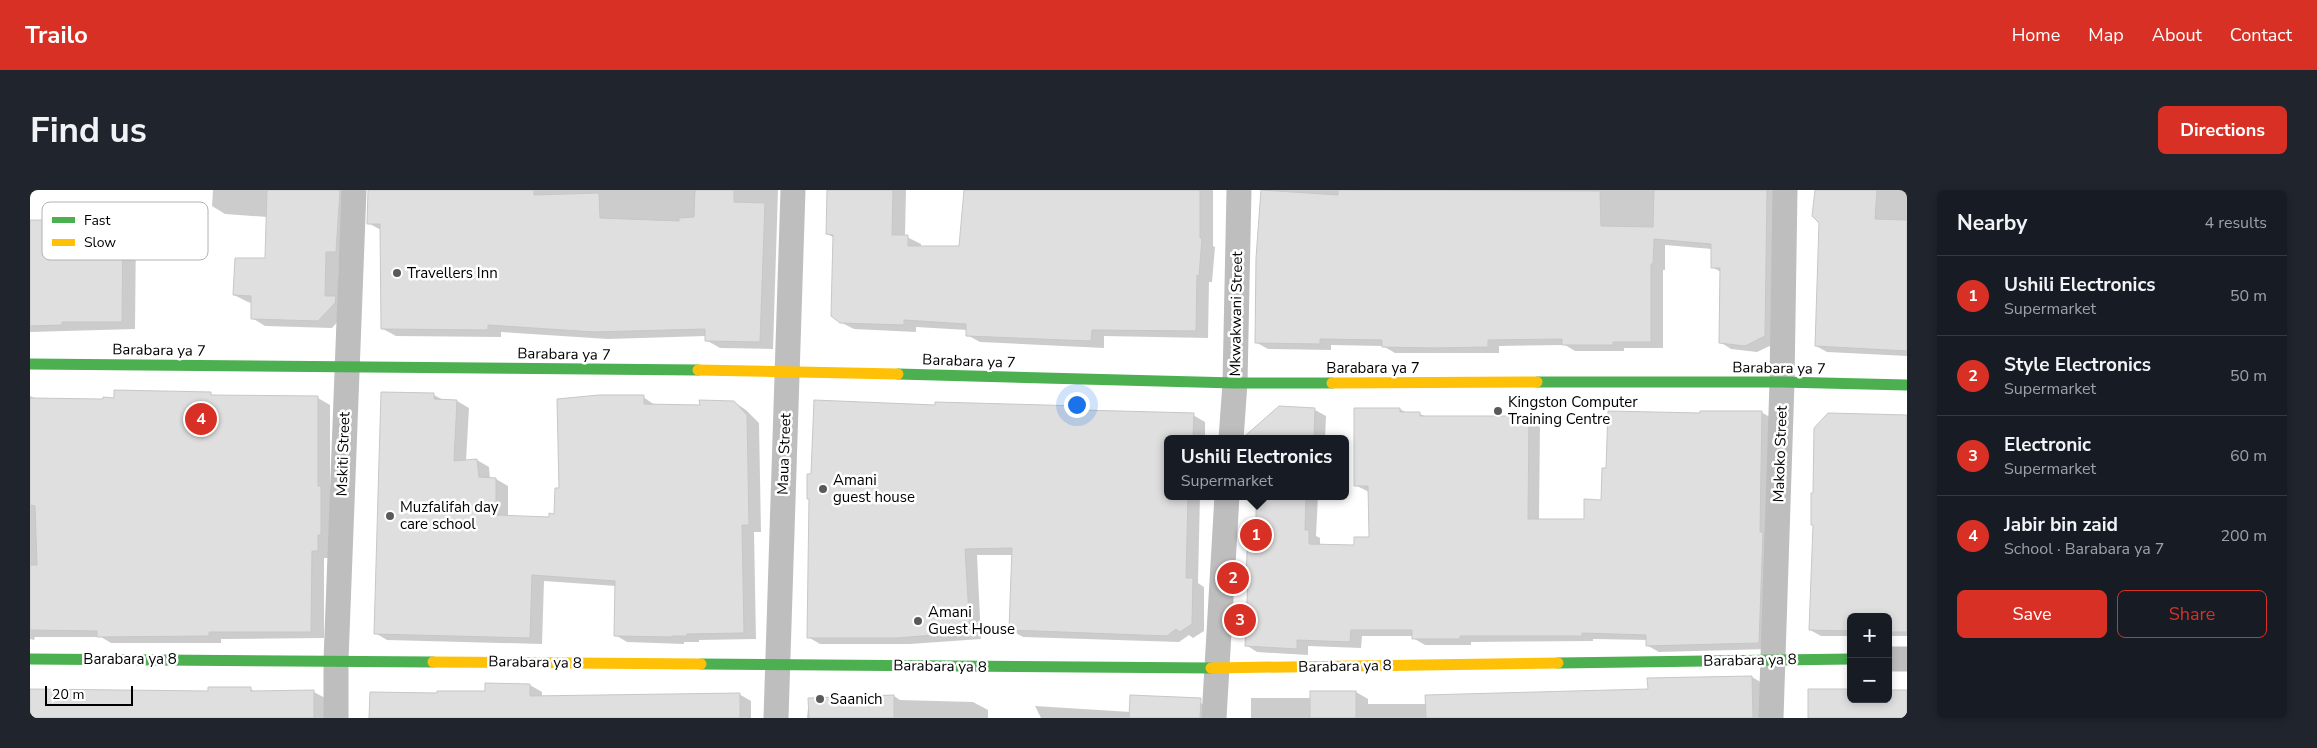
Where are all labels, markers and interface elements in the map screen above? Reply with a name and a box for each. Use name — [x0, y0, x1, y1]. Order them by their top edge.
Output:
text: Trailo — [25, 19, 88, 51]
text: Home — [2012, 23, 2060, 47]
text: Map — [2088, 23, 2124, 47]
text: About — [2152, 23, 2202, 47]
text: Contact — [2230, 23, 2292, 47]
button: Directions — [2158, 106, 2287, 154]
text: Find us — [30, 107, 147, 154]
legend — [42, 202, 208, 260]
text: Nearby — [1957, 209, 2027, 237]
text: Fast — [84, 211, 110, 230]
text: 4 results — [2205, 212, 2267, 234]
text: Slow — [84, 233, 116, 252]
street label: Mkwakwani Street — [1225, 251, 1247, 377]
place label: Travellers Inn — [407, 263, 498, 283]
marker: Travellers Inn — [391, 267, 403, 279]
text: Ushili Electronics — [2004, 272, 2156, 298]
text: 1 — [1968, 285, 1978, 307]
text: 50 m — [2230, 285, 2267, 307]
text: Supermarket — [2004, 298, 2096, 320]
street label: Barabara ya 7 — [112, 339, 206, 361]
street label: Barabara ya 7 — [517, 343, 611, 365]
street label: Barabara ya 7 — [922, 349, 1016, 373]
text: Style Electronics — [2004, 352, 2151, 378]
street label: Barabara ya 7 — [1732, 357, 1826, 379]
street label: Barabara ya 7 — [1326, 358, 1420, 378]
text: 2 — [1968, 365, 1978, 387]
text: 50 m — [2230, 365, 2267, 387]
text: Supermarket — [2004, 378, 2096, 400]
your location — [1064, 392, 1090, 418]
place label: Kingston Computer Training Centre — [1508, 392, 1638, 429]
pin: 4 — [185, 400, 217, 438]
marker: Kingston Computer Training Centre — [1492, 405, 1504, 417]
street label: Makoko Street — [1768, 405, 1792, 503]
street label: Mskiti Street — [332, 411, 354, 497]
street label: Maua Street — [773, 412, 795, 495]
text: Electronic — [2004, 432, 2091, 458]
popup — [1164, 435, 1349, 500]
text: Ushili Electronics — [1181, 444, 1332, 470]
text: 3 — [1968, 445, 1978, 467]
text: 60 m — [2230, 445, 2267, 467]
text: Supermarket — [2004, 458, 2096, 480]
place label: Amani guest house — [833, 470, 915, 507]
text: Supermarket — [1181, 470, 1273, 492]
marker: Amani guest house — [817, 483, 829, 495]
place label: Muzfalifah day care school — [400, 497, 499, 534]
marker: Muzfalifah day care school — [384, 510, 396, 522]
text: Jabir bin zaid — [2004, 512, 2118, 538]
pin: 1 — [1240, 516, 1272, 554]
text: 4 — [1968, 525, 1978, 547]
text: 200 m — [2220, 525, 2267, 547]
text: School · Barabara ya 7 — [2004, 538, 2164, 560]
pin: 2 — [1217, 559, 1249, 597]
button: Save — [1957, 590, 2107, 638]
button: Share — [2117, 590, 2267, 638]
pin: 3 — [1224, 601, 1256, 639]
place label: Amani Guest House — [928, 602, 1015, 639]
map controls — [1847, 613, 1892, 703]
button: + — [1847, 613, 1892, 658]
marker: Amani Guest House — [912, 615, 924, 627]
street label: Barabara ya 8 — [83, 649, 177, 669]
street label: Barabara ya 8 — [1703, 649, 1797, 671]
street label: Barabara ya 8 — [488, 651, 582, 673]
street label: Barabara ya 8 — [893, 655, 987, 677]
street label: Barabara ya 8 — [1298, 655, 1392, 677]
button: − — [1847, 658, 1892, 703]
scale bar — [45, 683, 132, 706]
text: 20 m — [52, 685, 84, 704]
place label: Saanich — [830, 689, 883, 709]
marker: Saanich — [814, 693, 826, 705]

